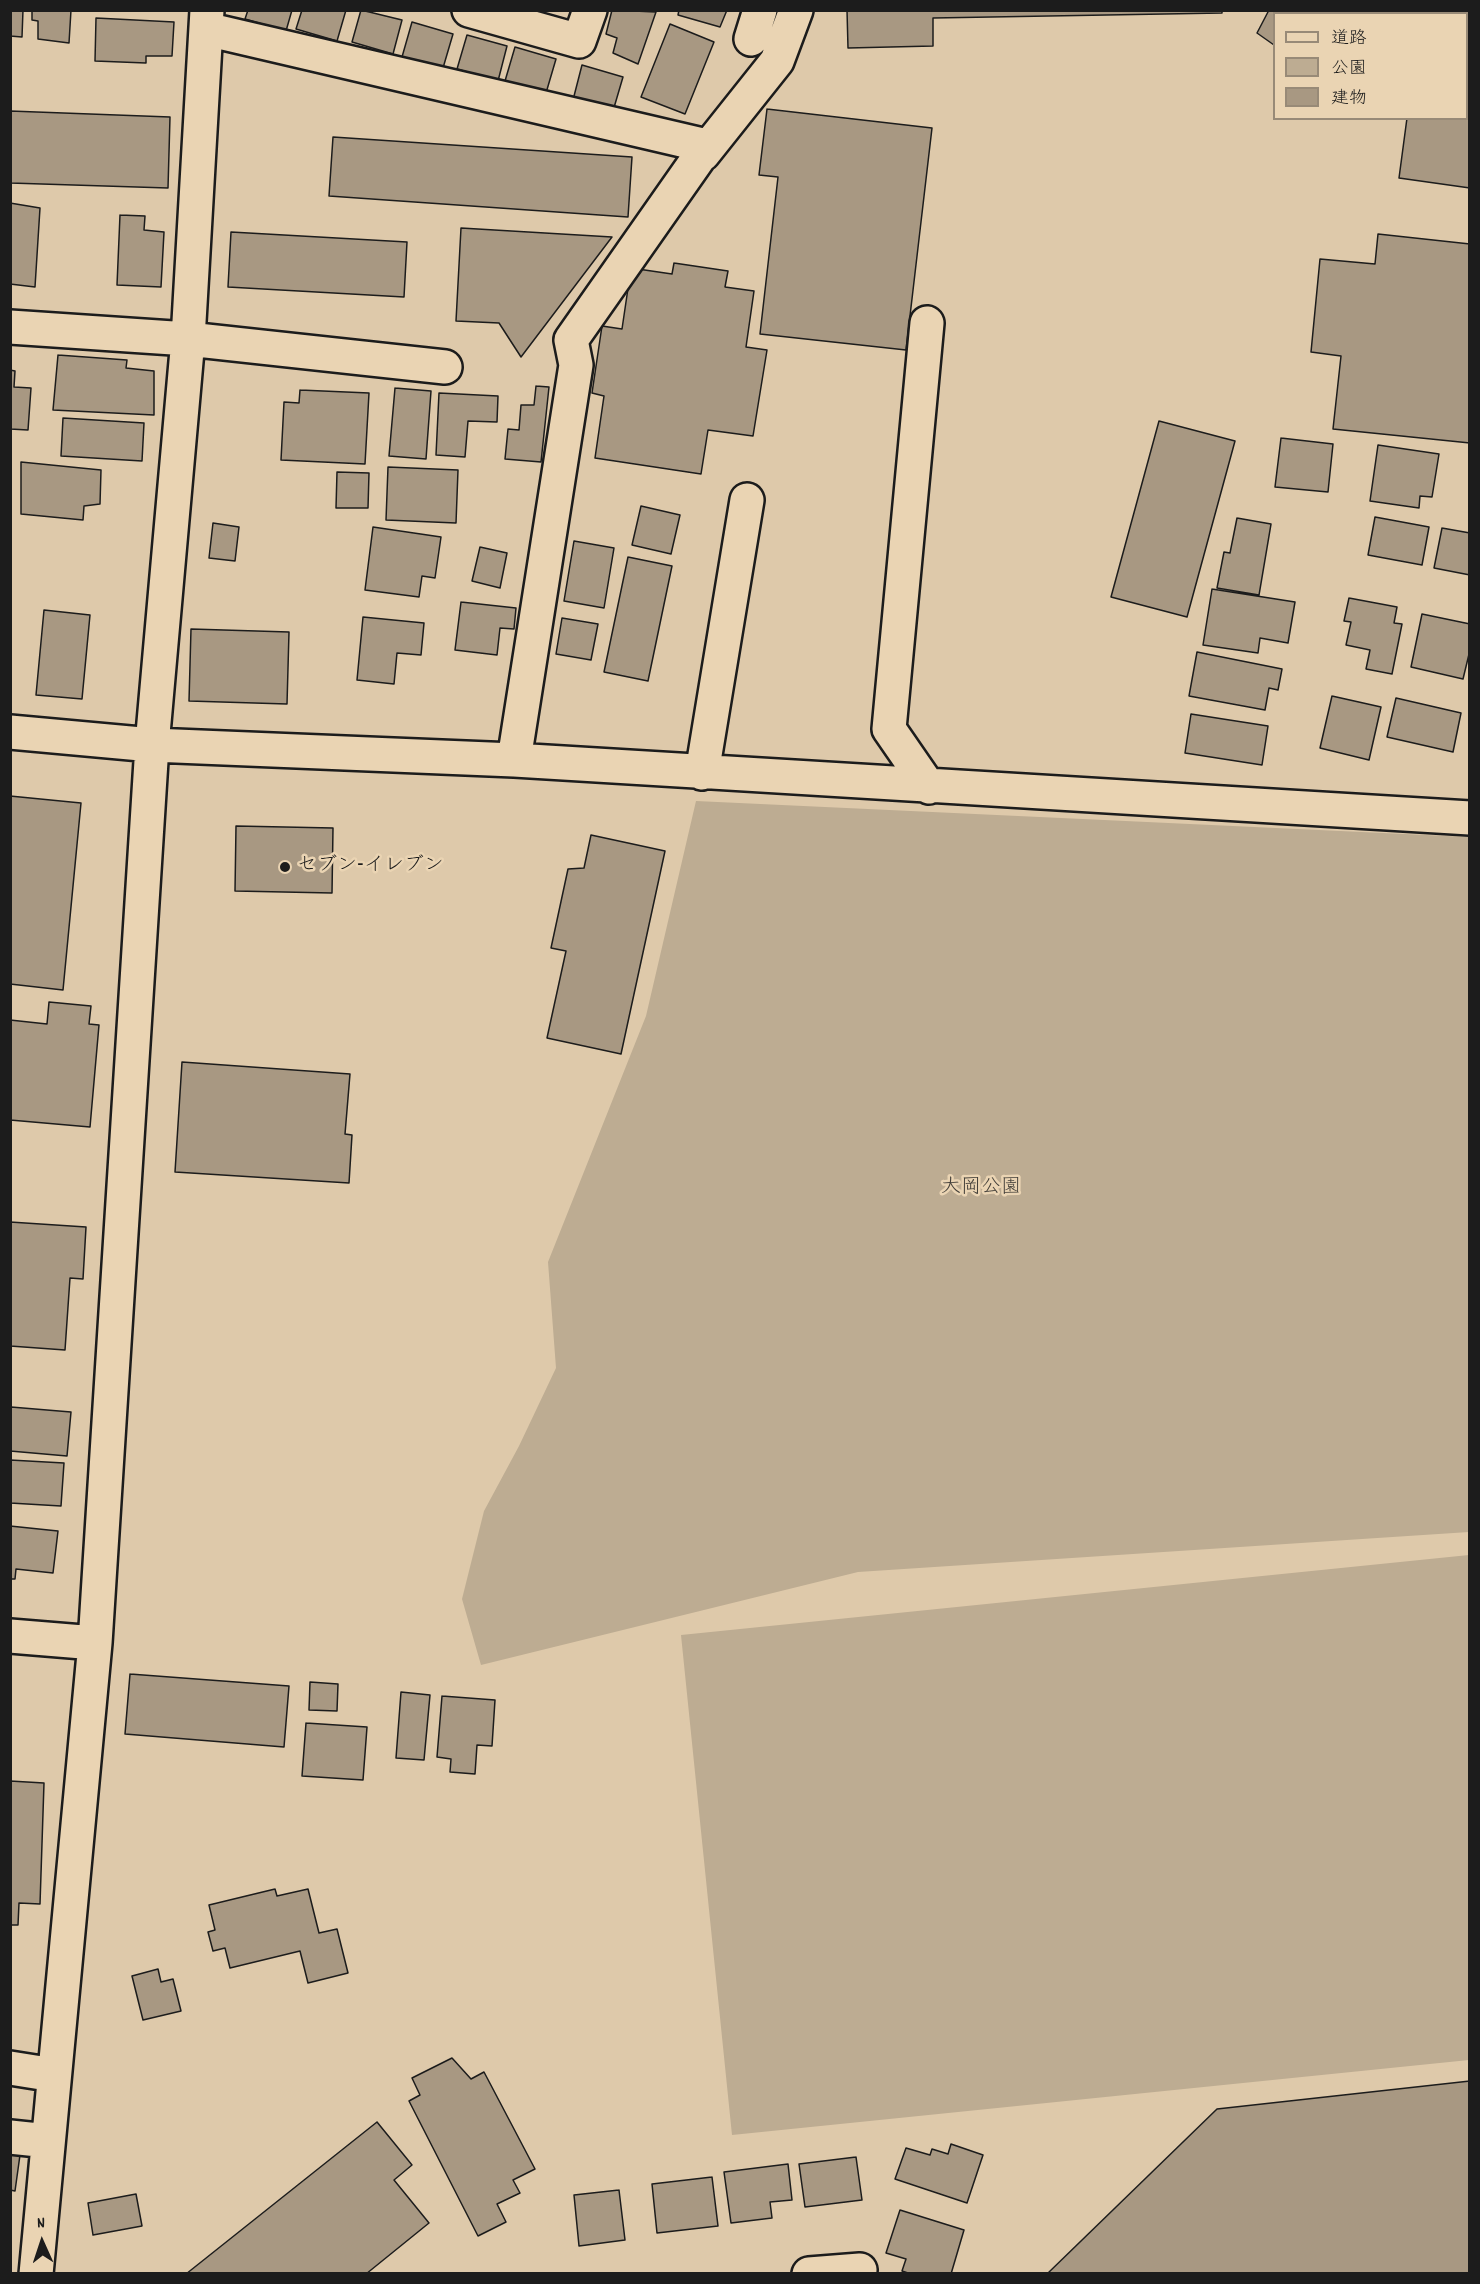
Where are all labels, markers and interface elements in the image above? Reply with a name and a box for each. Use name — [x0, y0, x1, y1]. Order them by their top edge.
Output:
legend — [1273, 12, 1468, 120]
text: 道路 — [1331, 27, 1367, 52]
text: 公園 — [1331, 57, 1367, 82]
text: 建物 — [1331, 87, 1367, 112]
place label: セブン-イレブン — [297, 855, 444, 879]
marker: セブン-イレブン — [278, 860, 292, 874]
park label: 大岡公園 — [941, 1177, 1021, 1201]
north arrow — [12, 2212, 72, 2272]
text: N — [36, 2212, 46, 2235]

